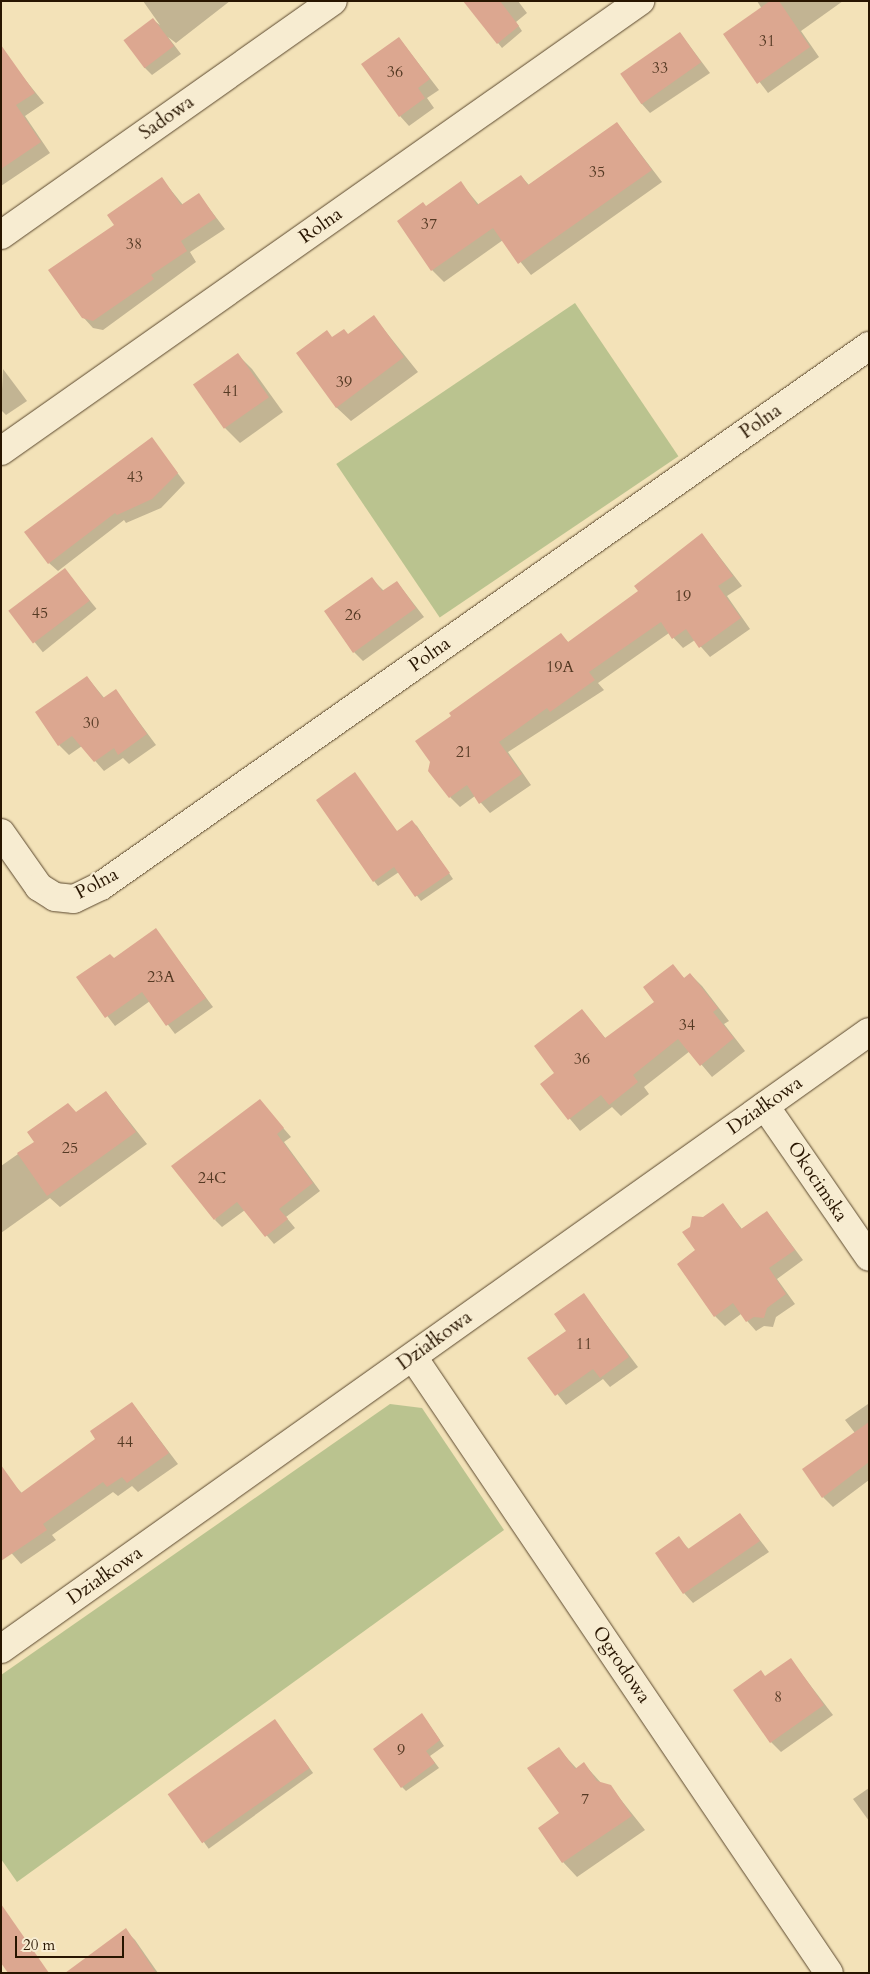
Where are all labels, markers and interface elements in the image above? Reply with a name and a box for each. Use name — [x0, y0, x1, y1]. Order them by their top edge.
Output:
house number: 31 — [759, 31, 775, 51]
house number: 33 — [652, 58, 668, 78]
house number: 36 — [387, 62, 403, 82]
street label: Sadowa — [135, 91, 199, 145]
house number: 35 — [589, 162, 605, 182]
street label: Rolna — [295, 203, 347, 249]
house number: 37 — [421, 214, 437, 234]
house number: 38 — [126, 234, 142, 254]
house number: 39 — [336, 372, 352, 392]
house number: 41 — [223, 381, 239, 401]
street label: Polna — [736, 400, 786, 444]
house number: 43 — [127, 467, 143, 487]
house number: 19 — [675, 586, 691, 606]
house number: 45 — [32, 603, 48, 623]
house number: 26 — [345, 605, 361, 625]
street label: Polna — [405, 633, 455, 677]
house number: 19A — [546, 657, 574, 677]
house number: 30 — [83, 713, 99, 733]
house number: 21 — [456, 742, 472, 762]
street label: Polna — [72, 863, 122, 905]
house number: 23A — [147, 967, 175, 987]
house number: 34 — [679, 1015, 695, 1035]
house number: 36 — [574, 1049, 590, 1069]
street label: Działkowa — [723, 1072, 807, 1140]
house number: 25 — [62, 1138, 78, 1158]
street label: Okocimska — [782, 1138, 852, 1226]
house number: 24C — [198, 1168, 226, 1188]
street label: Działkowa — [393, 1306, 477, 1376]
house number: 11 — [576, 1334, 592, 1354]
house number: 44 — [117, 1432, 133, 1452]
street label: Działkowa — [63, 1542, 147, 1610]
street label: Ogrodowa — [587, 1622, 655, 1708]
house number: 8 — [774, 1687, 782, 1707]
house number: 9 — [397, 1740, 405, 1760]
house number: 7 — [581, 1789, 589, 1809]
scale bar — [18, 1926, 126, 1958]
text: 20 m — [23, 1935, 55, 1955]

